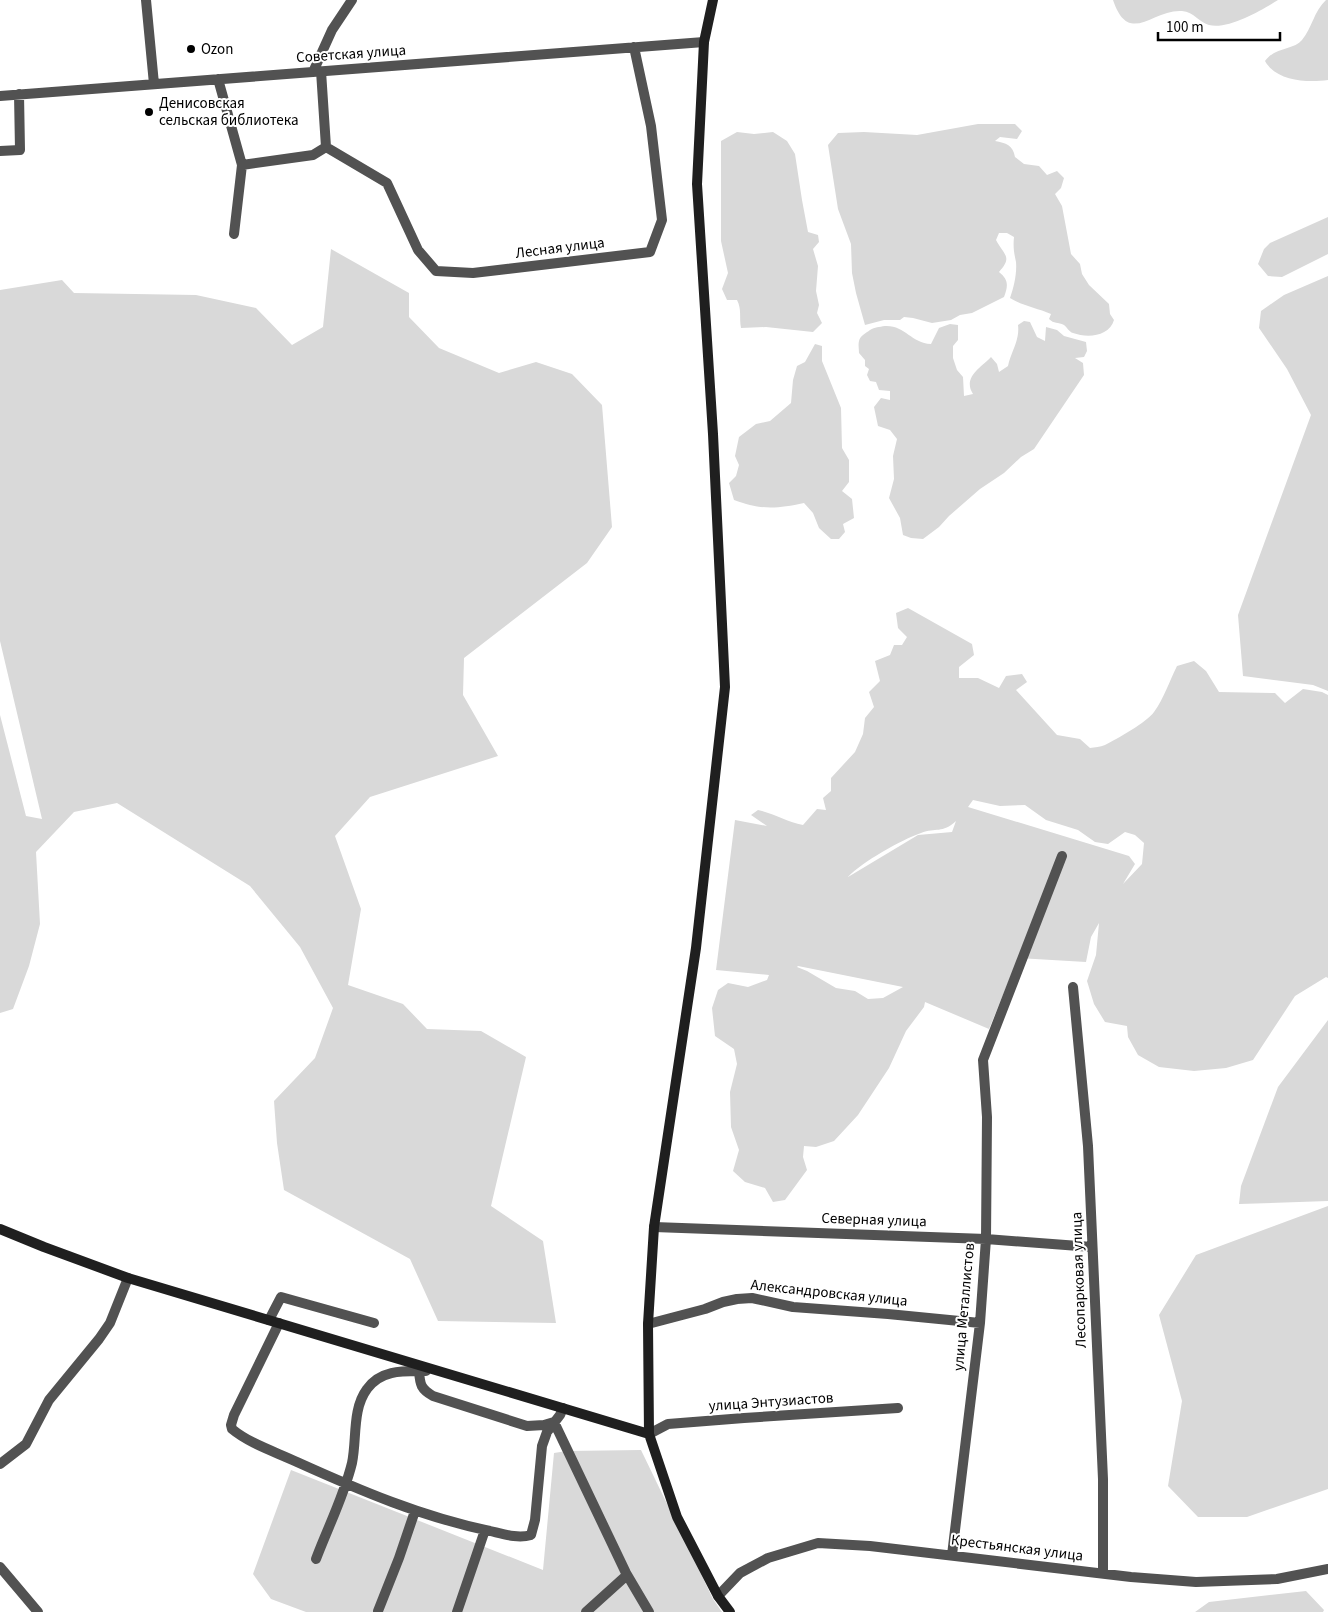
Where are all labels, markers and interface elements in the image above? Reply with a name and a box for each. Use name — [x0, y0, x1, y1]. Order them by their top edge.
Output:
scale bar — [1158, 10, 1280, 42]
text: 100 m — [1166, 17, 1204, 38]
place label: Ozon — [201, 39, 233, 60]
street label: Советская улица — [295, 40, 407, 68]
marker: Ozon — [185, 43, 197, 55]
place label: Денисовская сельская библиотека — [159, 93, 299, 131]
marker: Денисовская сельская библиотека — [143, 106, 155, 118]
street label: Лесная улица — [514, 232, 606, 264]
street label: Северная улица — [821, 1208, 927, 1232]
street label: Лесопарковая улица — [1066, 1212, 1092, 1348]
street label: улица Металлистов — [948, 1242, 980, 1372]
street label: Александровская улица — [750, 1274, 908, 1312]
street label: улица Энтузиастов — [708, 1387, 834, 1417]
street label: Крестьянская улица — [950, 1529, 1084, 1567]

